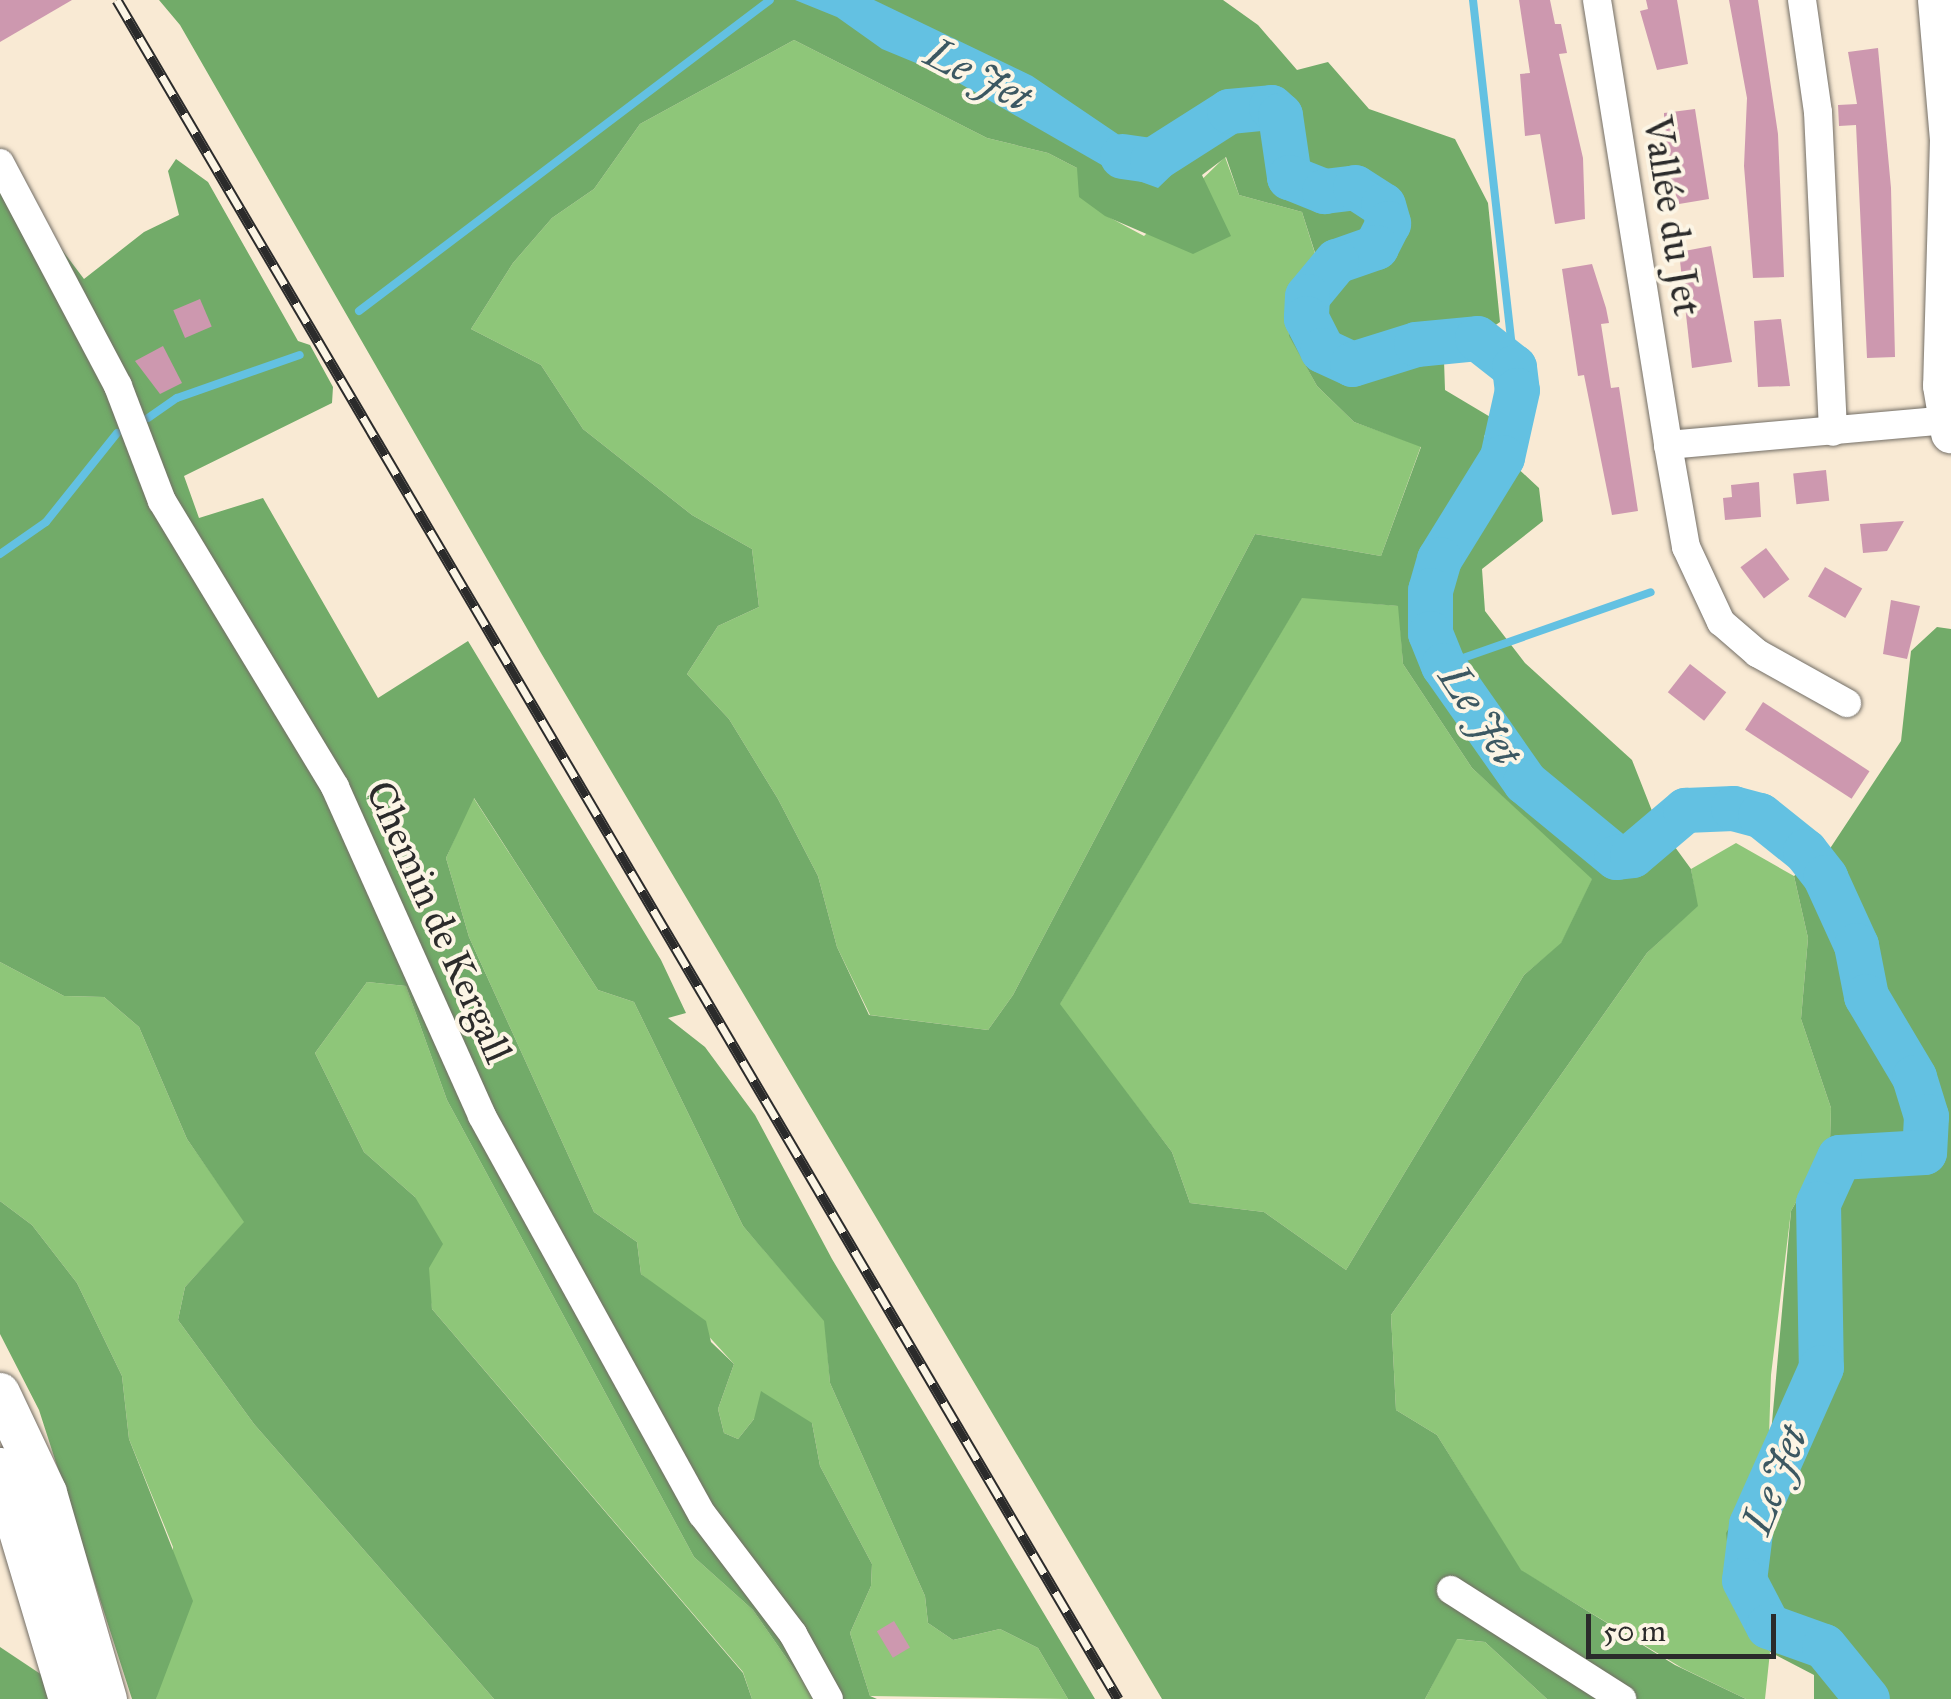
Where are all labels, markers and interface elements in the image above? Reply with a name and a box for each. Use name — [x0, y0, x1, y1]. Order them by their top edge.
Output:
water label: Le Jet — [917, 27, 1039, 123]
street label: Vallée du Jet — [1633, 113, 1711, 319]
water label: Le Jet — [1428, 655, 1532, 775]
street label: Chemin de Kergall — [355, 774, 523, 1070]
water label: Le Jet — [1732, 1419, 1818, 1541]
scale bar — [1591, 1594, 1781, 1656]
text: 50 m — [1603, 1613, 1666, 1649]

